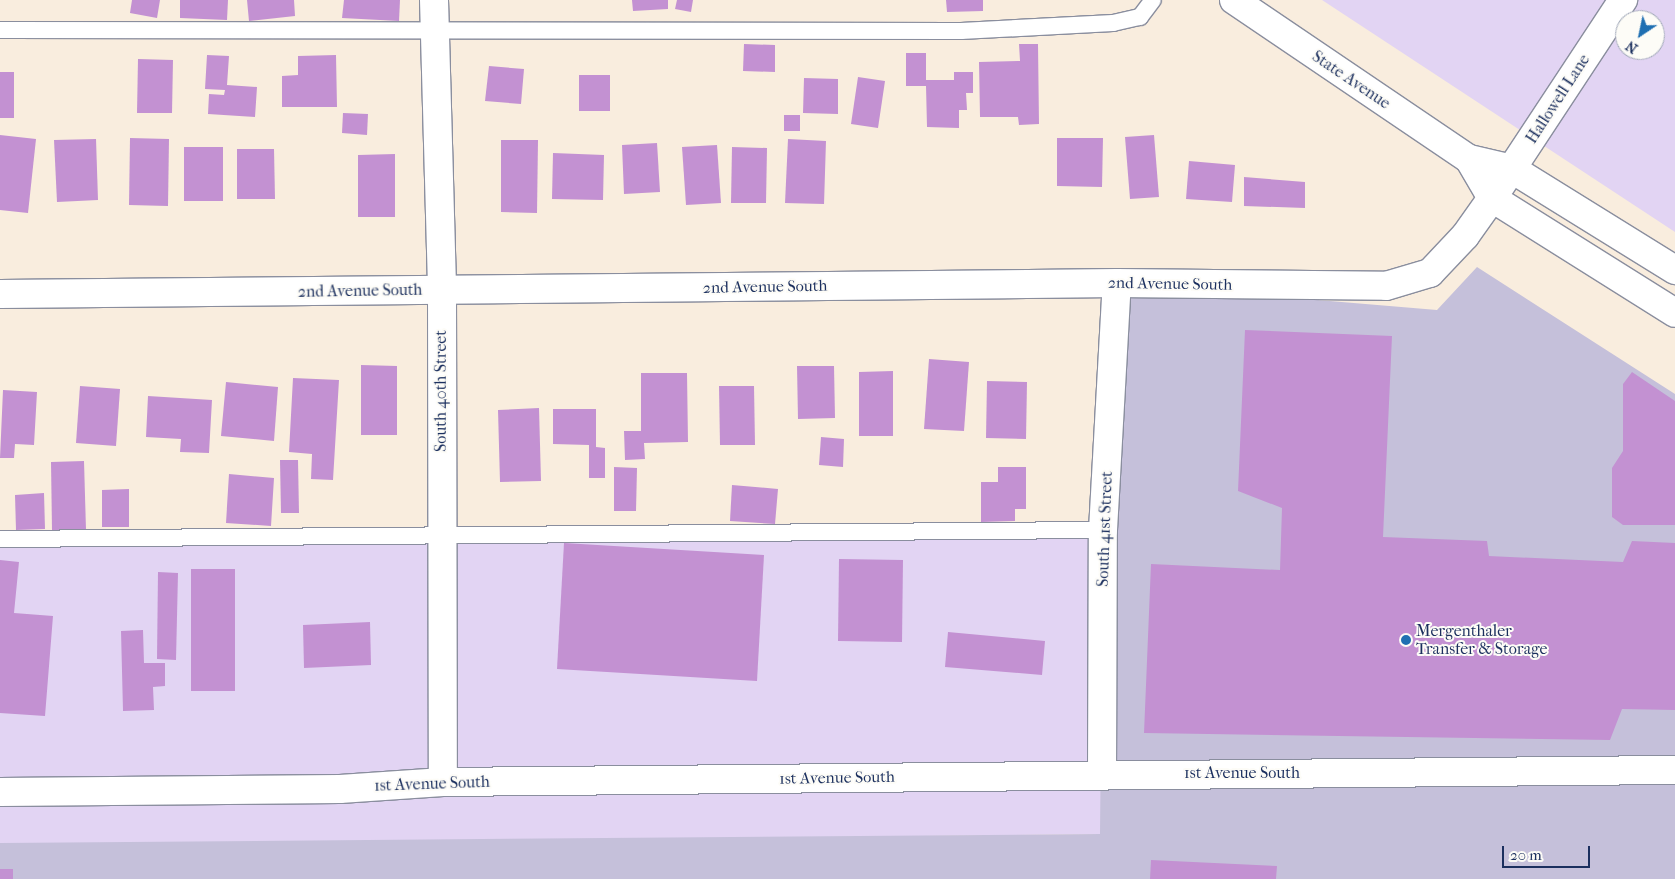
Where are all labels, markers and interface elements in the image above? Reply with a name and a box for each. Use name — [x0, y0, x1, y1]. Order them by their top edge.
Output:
north arrow — [1615, 10, 1665, 60]
text: N — [1623, 37, 1641, 57]
street label: State Avenue — [1308, 47, 1394, 113]
street label: Hallowell Lane — [1522, 51, 1594, 147]
street label: 2nd Avenue South — [1108, 273, 1232, 295]
street label: 2nd Avenue South — [703, 276, 827, 298]
street label: 2nd Avenue South — [298, 280, 422, 302]
street label: South 40th Street — [431, 330, 451, 452]
street label: South 41st Street — [1093, 471, 1117, 587]
place label: Mergenthaler Transfer & Storage — [1416, 621, 1547, 659]
marker: Mergenthaler Transfer & Storage — [1400, 634, 1412, 646]
street label: 1st Avenue South — [1184, 763, 1300, 783]
street label: 1st Avenue South — [779, 767, 895, 789]
street label: 1st Avenue South — [374, 772, 490, 796]
scale bar — [1505, 836, 1592, 868]
text: 20 m — [1510, 846, 1542, 864]

